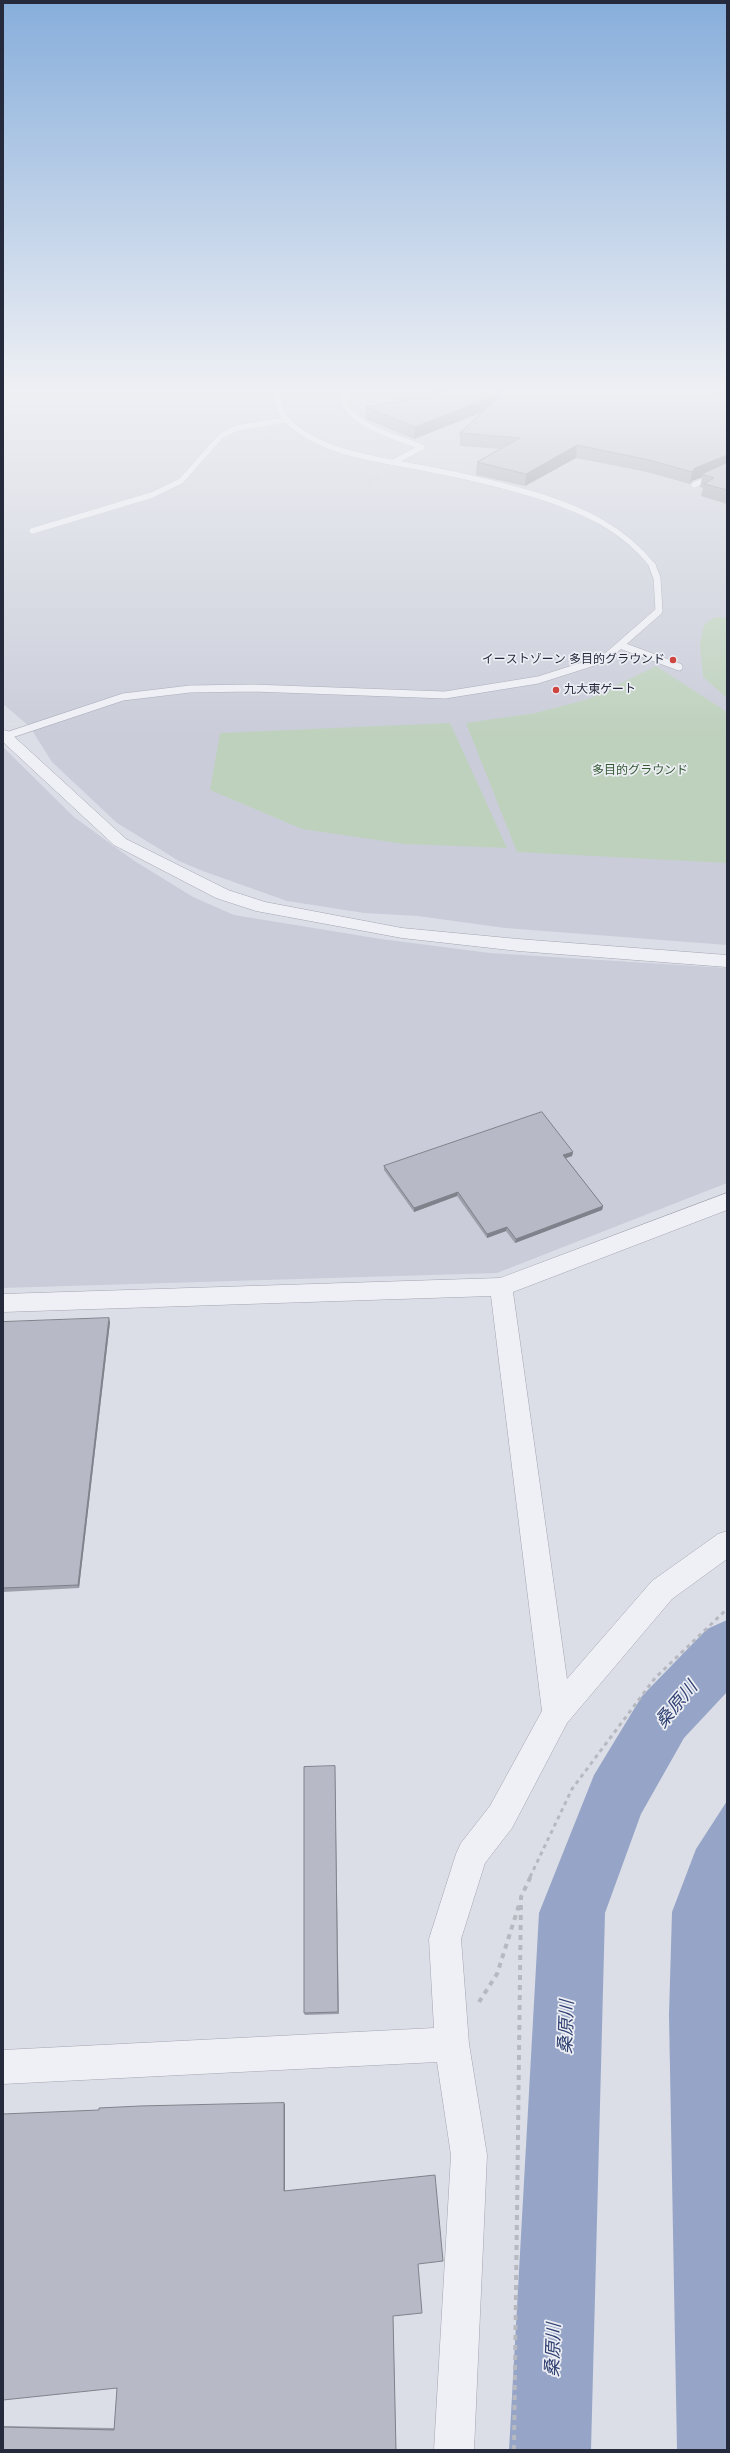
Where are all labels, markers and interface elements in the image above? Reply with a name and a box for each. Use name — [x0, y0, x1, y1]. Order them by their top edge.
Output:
place label: イーストゾーン 多目的グラウンド — [482, 653, 665, 667]
marker: イーストゾーン 多目的グラウンド — [668, 655, 678, 665]
place label: 九大東ゲート — [564, 683, 636, 697]
marker: 九大東ゲート — [551, 685, 561, 695]
park label: 多目的グラウンド — [592, 764, 688, 778]
water label: 桑原川 — [651, 1677, 703, 1733]
water label: 桑原川 — [555, 2000, 579, 2054]
water label: 桑原川 — [542, 2323, 566, 2377]

